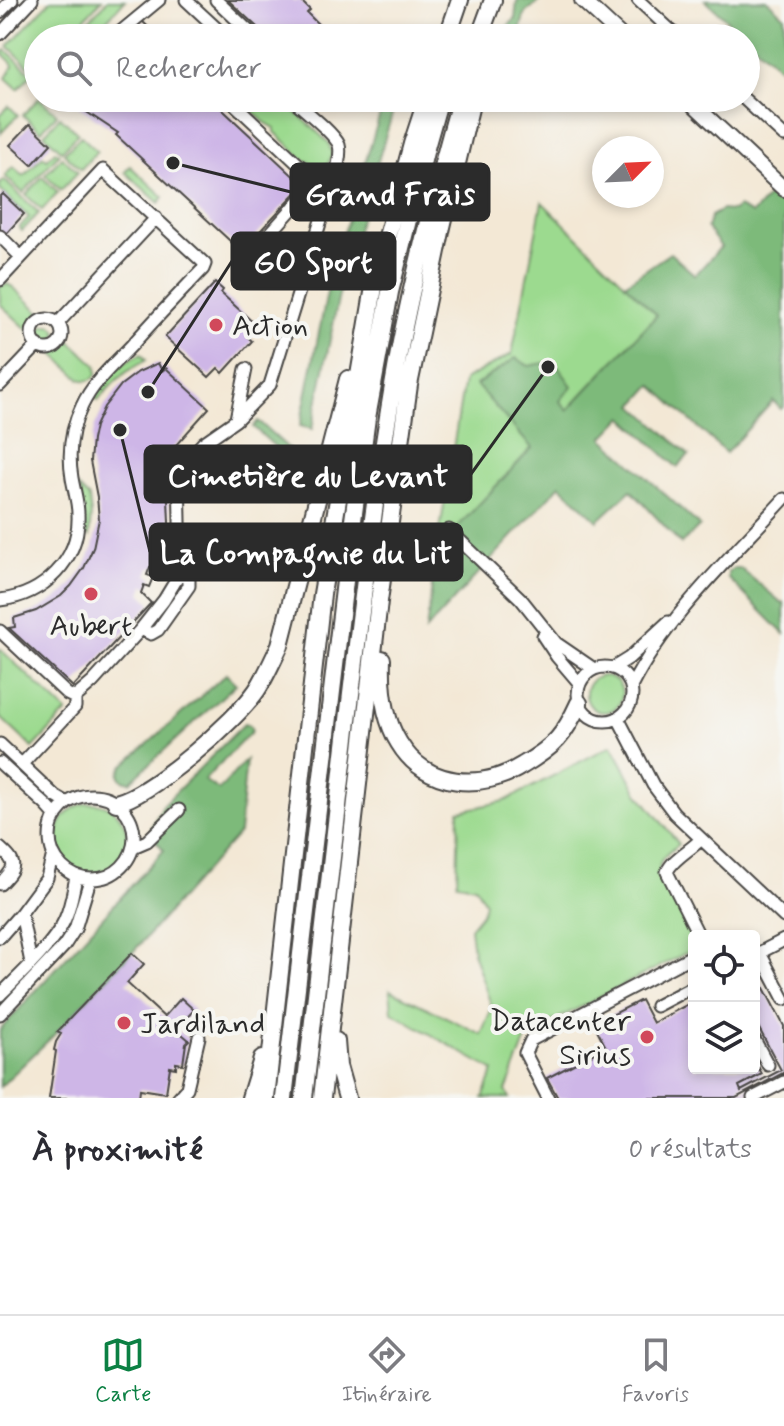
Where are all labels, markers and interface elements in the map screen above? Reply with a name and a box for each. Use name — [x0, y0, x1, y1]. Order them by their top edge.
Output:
search box — [24, 24, 760, 112]
icon: search — [52, 46, 96, 90]
text: Rechercher — [116, 49, 262, 88]
north arrow — [592, 136, 664, 208]
callout: Grand Frais — [291, 164, 489, 220]
text: Grand Frais — [305, 174, 476, 216]
callout: GO Sport — [232, 233, 395, 289]
text: GO Sport — [254, 242, 372, 284]
place label: Action — [232, 307, 308, 346]
marker: Action — [207, 316, 225, 334]
callout: Cimetière du Levant — [145, 446, 471, 502]
text: Cimetière du Levant — [168, 456, 448, 498]
callout: La Compagnie du Lit — [150, 524, 462, 580]
text: La Compagnie du Lit — [160, 533, 452, 579]
marker: Aubert — [82, 585, 100, 603]
place label: Aubert — [50, 607, 132, 646]
map controls — [688, 930, 760, 1074]
button: locate — [688, 930, 760, 1002]
place label: Datacenter Sirius — [490, 1002, 632, 1075]
button: layers — [688, 1002, 760, 1074]
place label: Jardiland — [140, 1005, 265, 1044]
marker: Jardiland — [115, 1014, 133, 1032]
marker: Datacenter Sirius — [638, 1028, 656, 1046]
text: À proximité — [32, 1128, 203, 1173]
text: 0 résultats — [629, 1133, 752, 1167]
tab: Carte — [95, 1333, 151, 1409]
tab: Itinéraire — [342, 1333, 432, 1409]
tab: Favoris — [622, 1333, 689, 1409]

